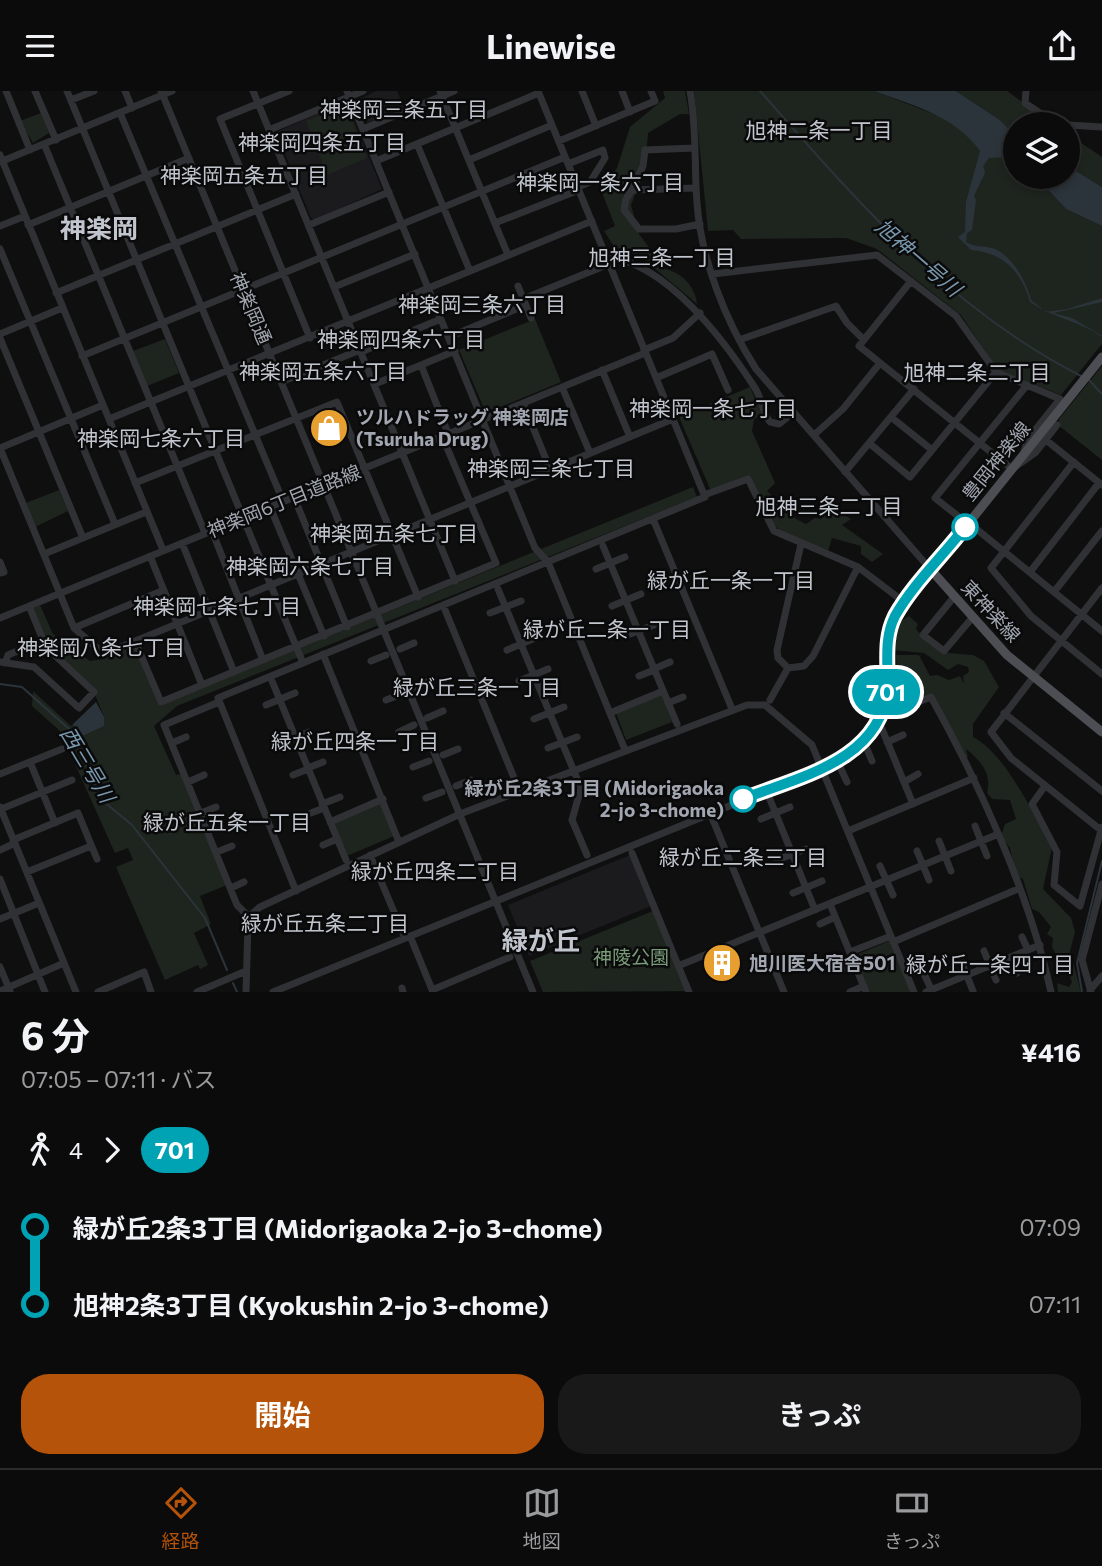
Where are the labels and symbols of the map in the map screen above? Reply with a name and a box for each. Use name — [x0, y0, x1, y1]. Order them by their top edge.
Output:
district label: 神楽岡三条五丁目 — [320, 96, 488, 121]
district label: 旭神二条一丁目 — [746, 117, 893, 142]
district label: 神楽岡四条五丁目 — [238, 129, 406, 154]
district label: 神楽岡五条五丁目 — [160, 162, 328, 187]
district label: 神楽岡一条六丁目 — [516, 169, 684, 194]
district label: 神楽岡 — [60, 212, 138, 243]
water label: 旭神一号川 — [871, 213, 968, 302]
district label: 旭神三条一丁目 — [589, 244, 736, 269]
street label: 神楽岡通 — [226, 268, 277, 347]
district label: 神楽岡三条六丁目 — [398, 291, 566, 316]
district label: 神楽岡四条六丁目 — [317, 326, 485, 351]
district label: 神楽岡五条六丁目 — [239, 358, 407, 383]
district label: 旭神二条二丁目 — [904, 359, 1051, 384]
district label: 神楽岡一条七丁目 — [629, 395, 797, 420]
place label: ツルハドラッグ 神楽岡店 (Tsuruha Drug) — [356, 405, 569, 450]
shop icon: ツルハドラッグ 神楽岡店 (Tsuruha Drug) — [308, 407, 350, 449]
street label: 豊岡神楽線 — [957, 417, 1034, 505]
district label: 神楽岡七条六丁目 — [77, 425, 245, 450]
district label: 神楽岡三条七丁目 — [467, 455, 635, 480]
street label: 神楽岡6丁目道路線 — [204, 459, 364, 542]
district label: 旭神三条二丁目 — [756, 493, 903, 518]
unlabelled marker — [952, 514, 978, 540]
district label: 神楽岡五条七丁目 — [310, 520, 478, 545]
district label: 神楽岡六条七丁目 — [226, 553, 394, 578]
district label: 緑が丘一条一丁目 — [647, 567, 815, 592]
street label: 東神楽線 — [957, 575, 1026, 646]
district label: 神楽岡七条七丁目 — [133, 593, 301, 618]
district label: 緑が丘二条一丁目 — [523, 616, 691, 641]
district label: 神楽岡八条七丁目 — [17, 634, 185, 659]
line badge: 701 — [846, 669, 926, 715]
district label: 緑が丘三条一丁目 — [393, 674, 561, 699]
water label: 西三号川 — [56, 722, 122, 808]
district label: 緑が丘四条一丁目 — [271, 728, 439, 753]
place label: 緑が丘2条3丁目 (Midorigaoka 2-jo 3-chome) — [465, 776, 724, 821]
marker: 緑が丘2条3丁目 (Midorigaoka 2-jo 3-chome) — [730, 786, 756, 812]
district label: 緑が丘五条一丁目 — [143, 809, 311, 834]
district label: 緑が丘二条三丁目 — [659, 844, 827, 869]
district label: 緑が丘四条二丁目 — [351, 858, 519, 883]
district label: 緑が丘五条二丁目 — [241, 910, 409, 935]
district label: 緑が丘 — [502, 924, 580, 955]
building icon: 旭川医大宿舎501 — [701, 942, 743, 984]
park label: 神陵公園 — [593, 945, 669, 968]
place label: 旭川医大宿舎501 — [749, 951, 895, 974]
district label: 緑が丘一条四丁目 — [906, 951, 1074, 976]

